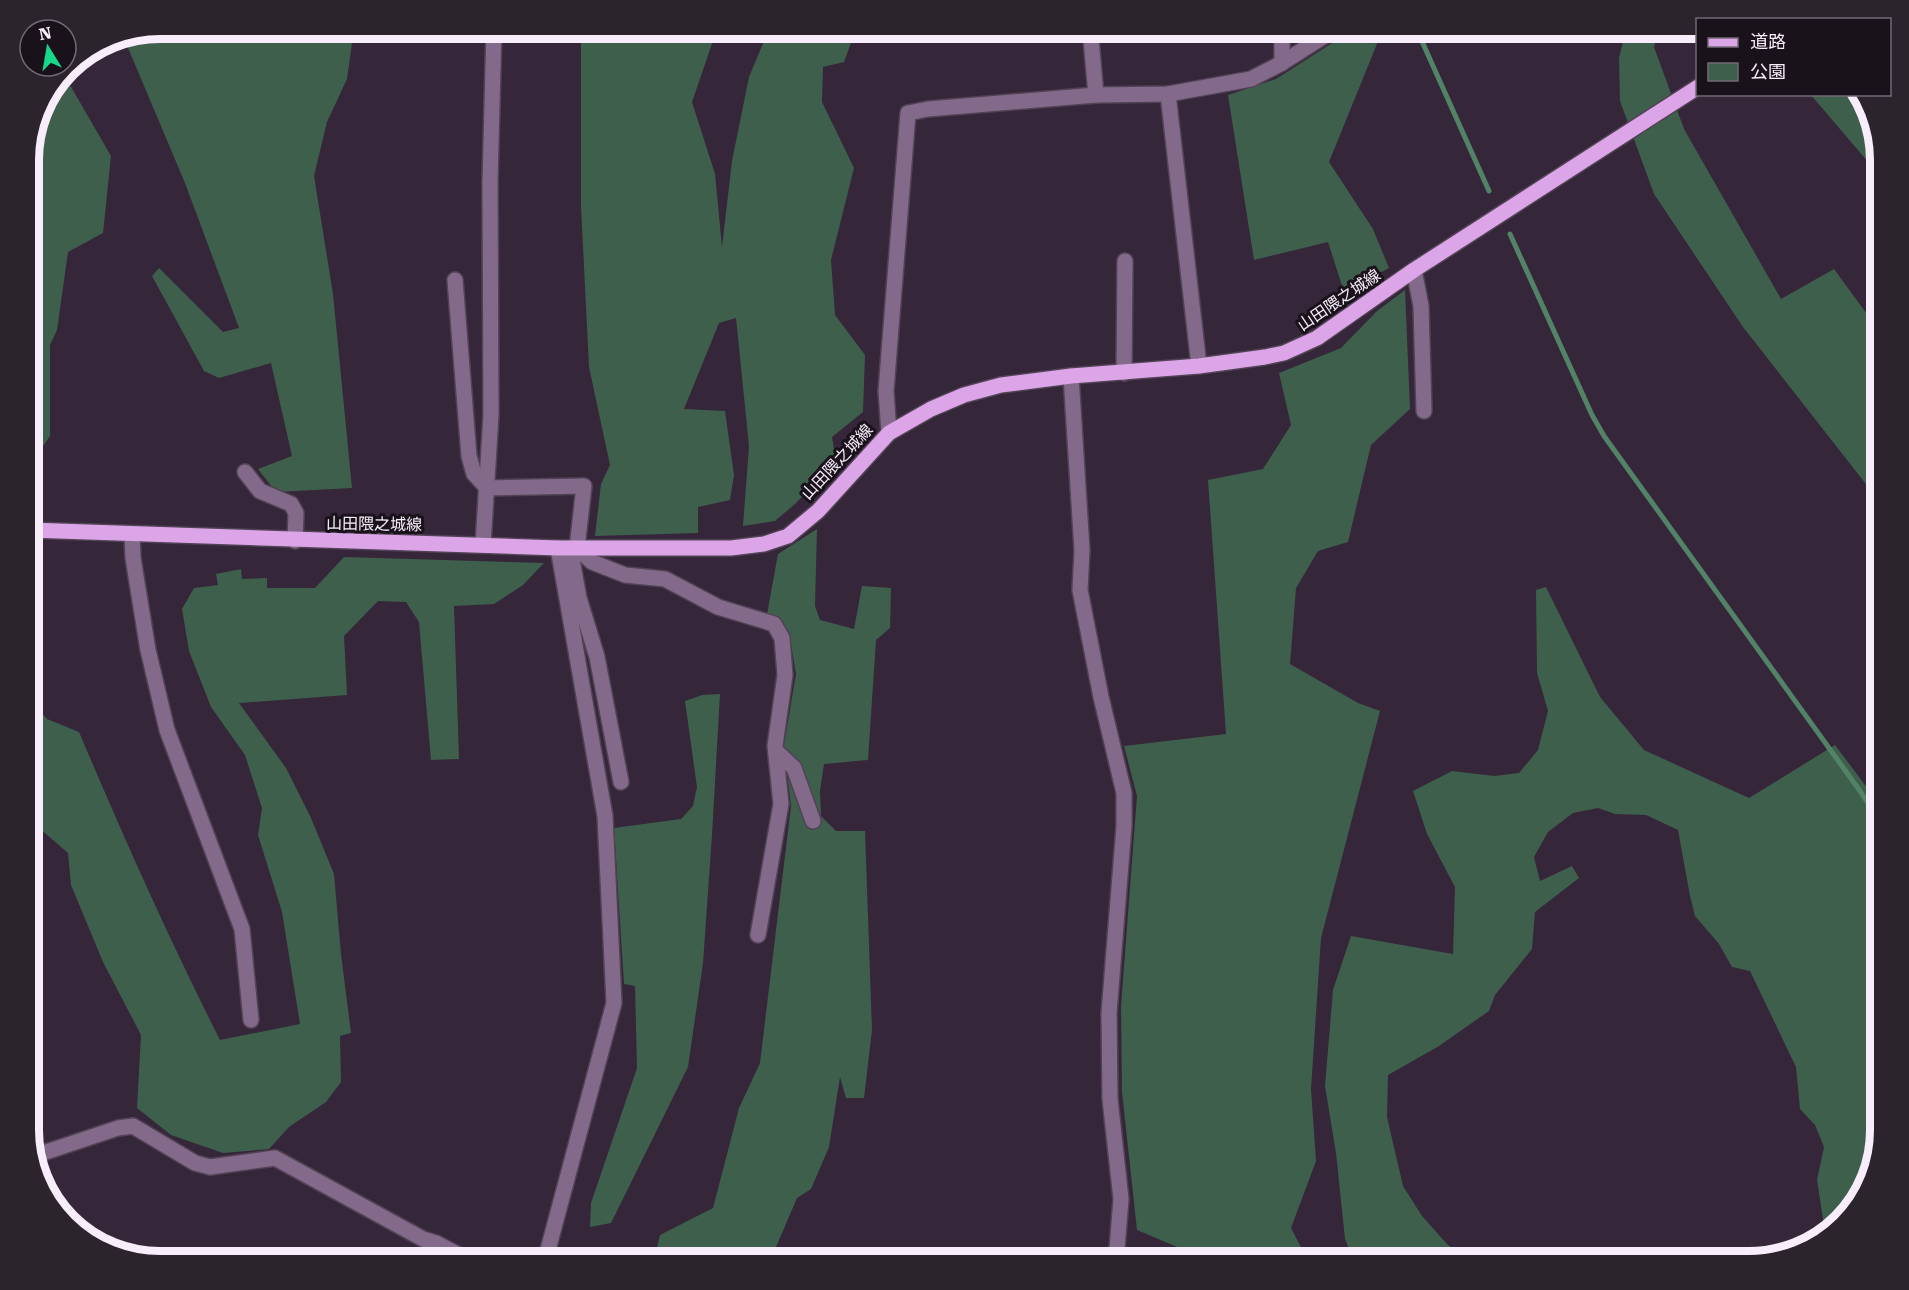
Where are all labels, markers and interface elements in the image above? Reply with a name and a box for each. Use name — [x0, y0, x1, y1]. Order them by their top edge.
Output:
north arrow — [18, 18, 78, 78]
legend — [1696, 18, 1891, 96]
text: N — [37, 23, 53, 44]
text: 道路 — [1750, 31, 1786, 52]
text: 公園 — [1750, 61, 1786, 82]
street label: 山田隈之城線 — [1294, 265, 1384, 335]
street label: 山田隈之城線 — [797, 420, 877, 504]
street label: 山田隈之城線 — [326, 514, 422, 534]

